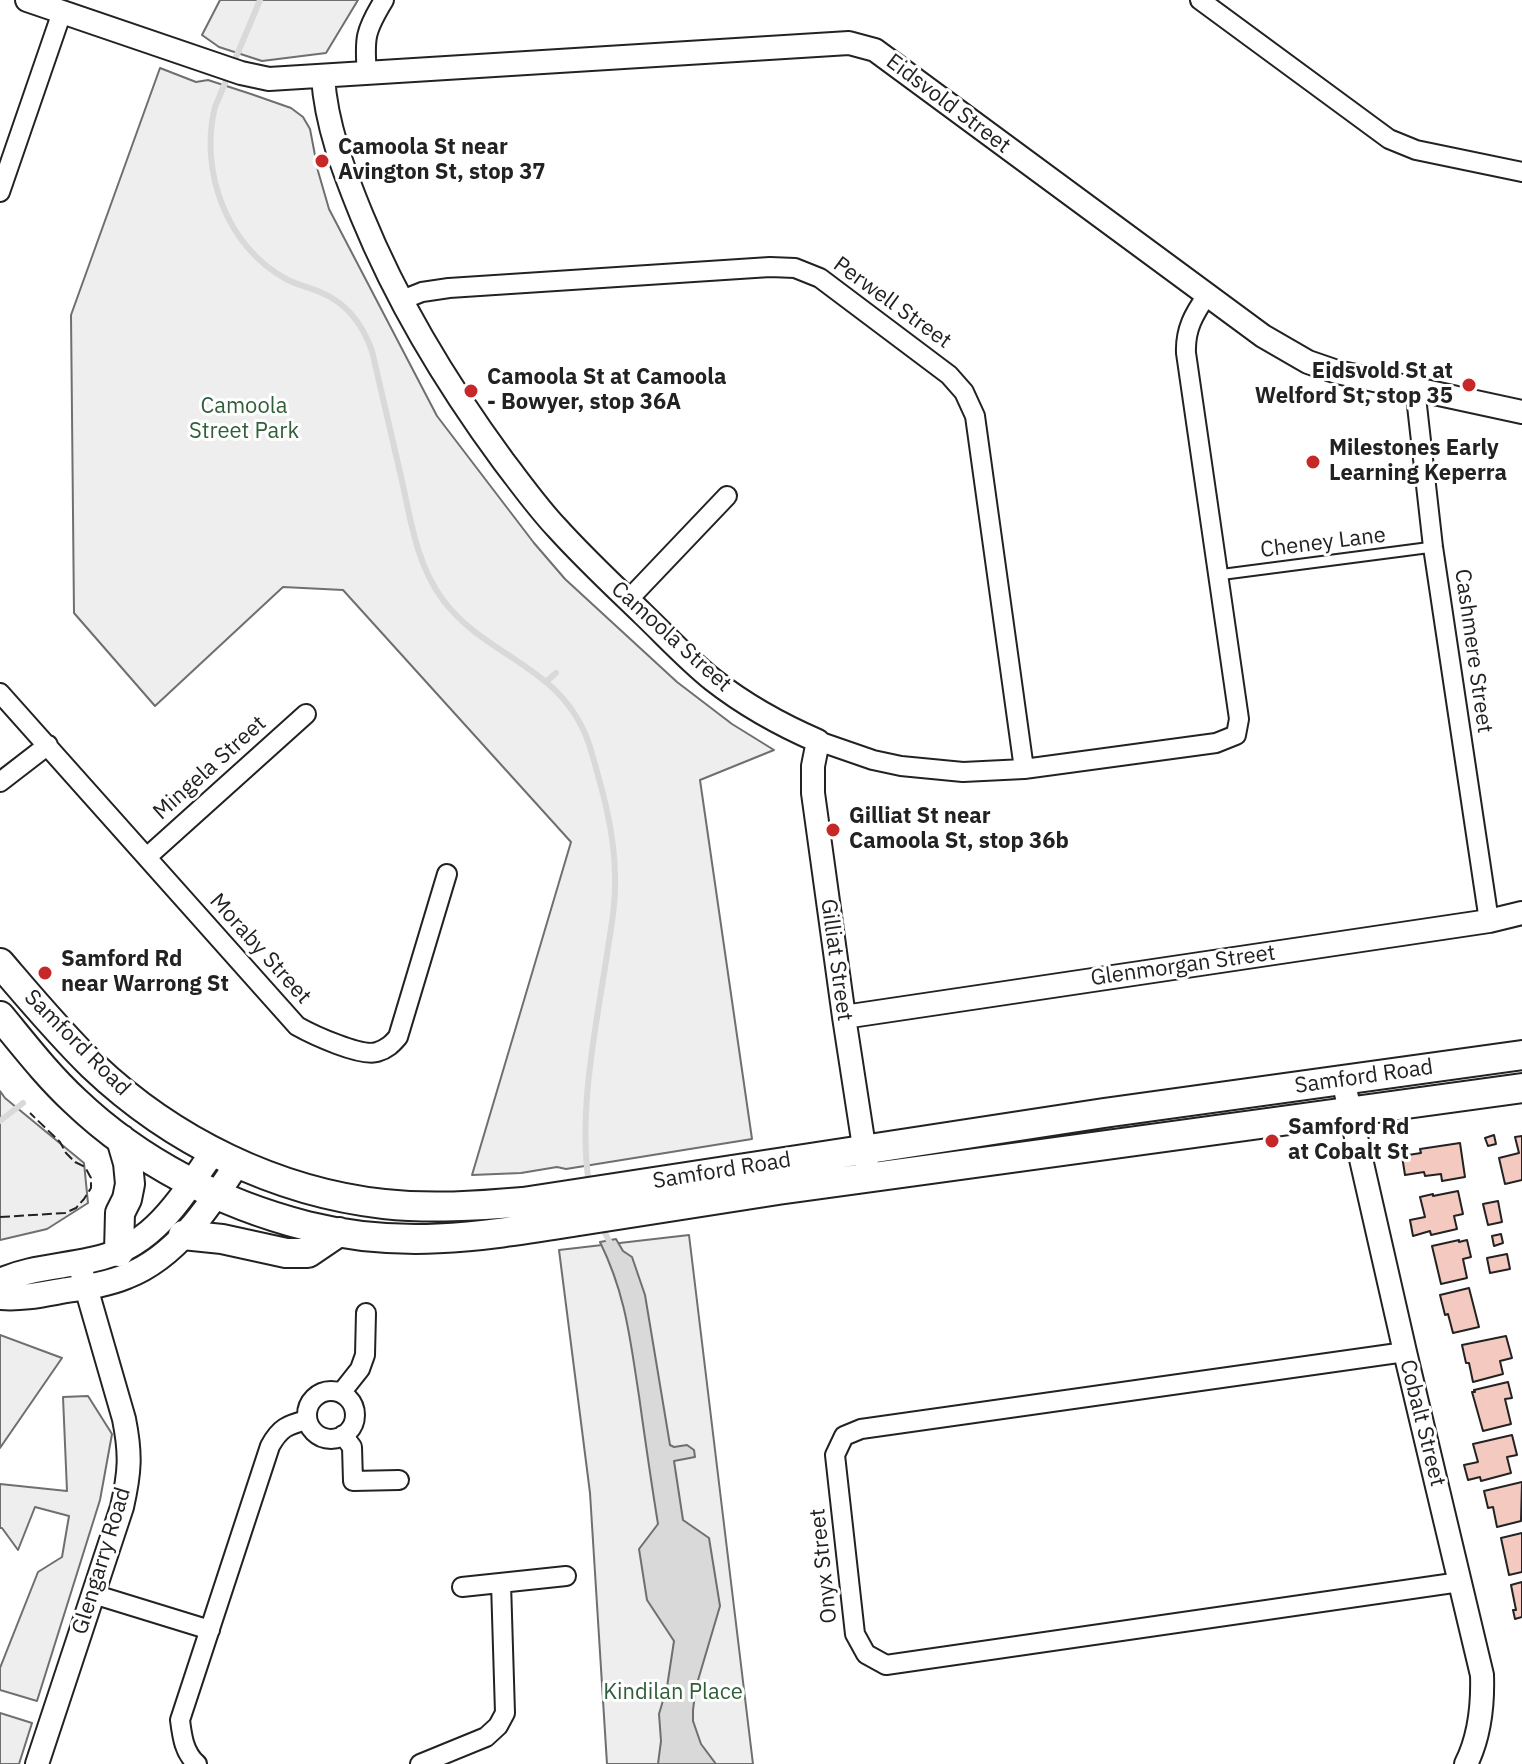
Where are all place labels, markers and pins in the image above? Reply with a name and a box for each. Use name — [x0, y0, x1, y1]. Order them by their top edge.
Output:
place label: Camoola St near Avington St, stop 37 — [338, 135, 546, 186]
marker: Camoola St near Avington St, stop 37 — [313, 152, 331, 170]
place label: Eidsvold St at Welford St, stop 35 — [1255, 359, 1453, 410]
place label: Camoola St at Camoola - Bowyer, stop 36A — [487, 365, 726, 416]
marker: Eidsvold St at Welford St, stop 35 — [1460, 376, 1478, 394]
marker: Camoola St at Camoola - Bowyer, stop 36A — [462, 382, 480, 400]
place label: Milestones Early Learning Keperra — [1329, 436, 1507, 488]
marker: Milestones Early Learning Keperra — [1304, 453, 1322, 471]
place label: Gilliat St near Camoola St, stop 36b — [849, 804, 1069, 856]
marker: Gilliat St near Camoola St, stop 36b — [824, 821, 842, 839]
place label: Samford Rd near Warrong St — [61, 947, 229, 998]
marker: Samford Rd near Warrong St — [36, 964, 54, 982]
place label: Samford Rd at Cobalt St — [1288, 1115, 1409, 1166]
marker: Samford Rd at Cobalt St — [1263, 1132, 1281, 1150]

